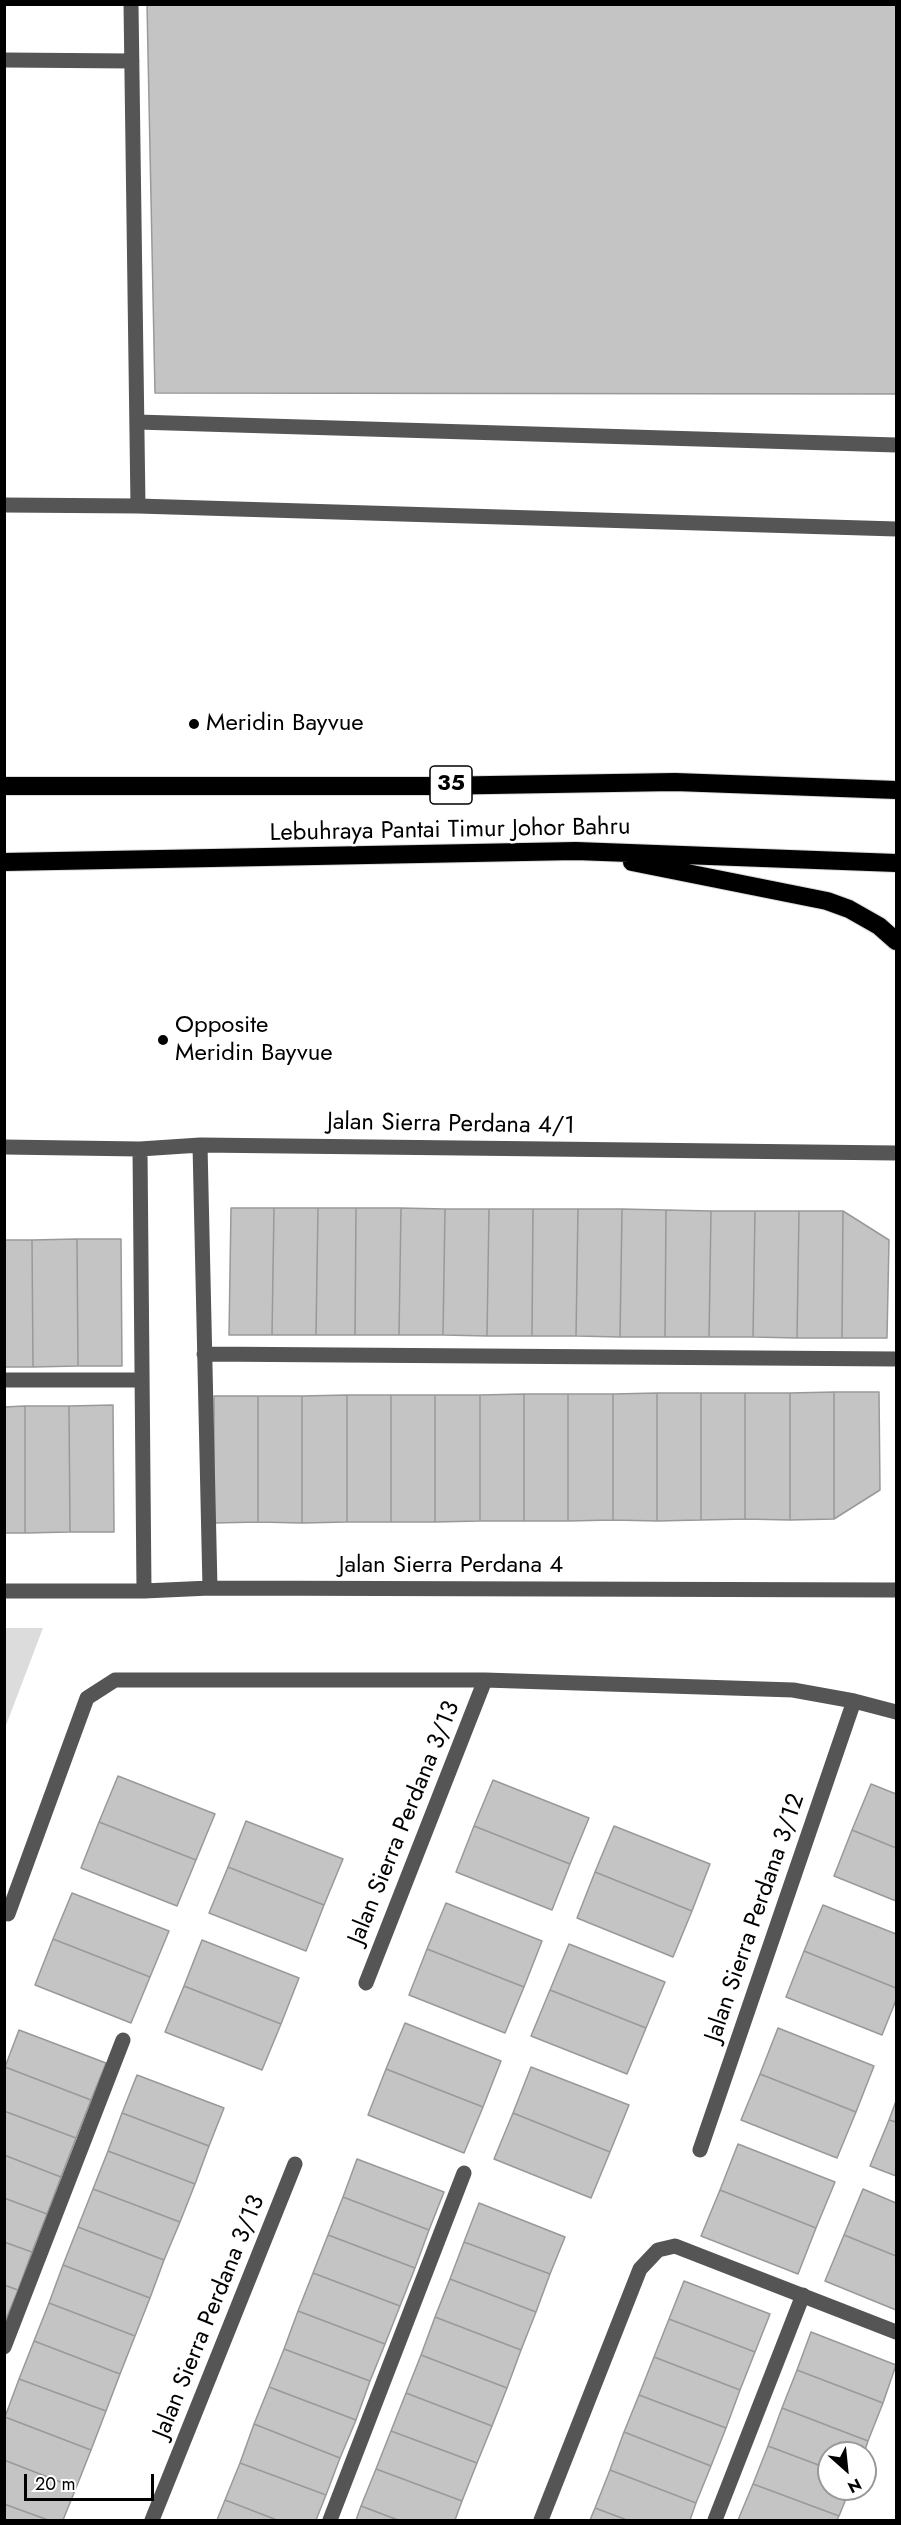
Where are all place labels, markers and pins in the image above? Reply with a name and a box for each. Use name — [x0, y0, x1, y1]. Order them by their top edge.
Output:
place label: Meridin Bayvue — [206, 710, 364, 738]
marker: Meridin Bayvue — [187, 717, 201, 731]
place label: Opposite Meridin Bayvue — [175, 1012, 333, 1068]
marker: Opposite Meridin Bayvue — [156, 1033, 170, 1047]

